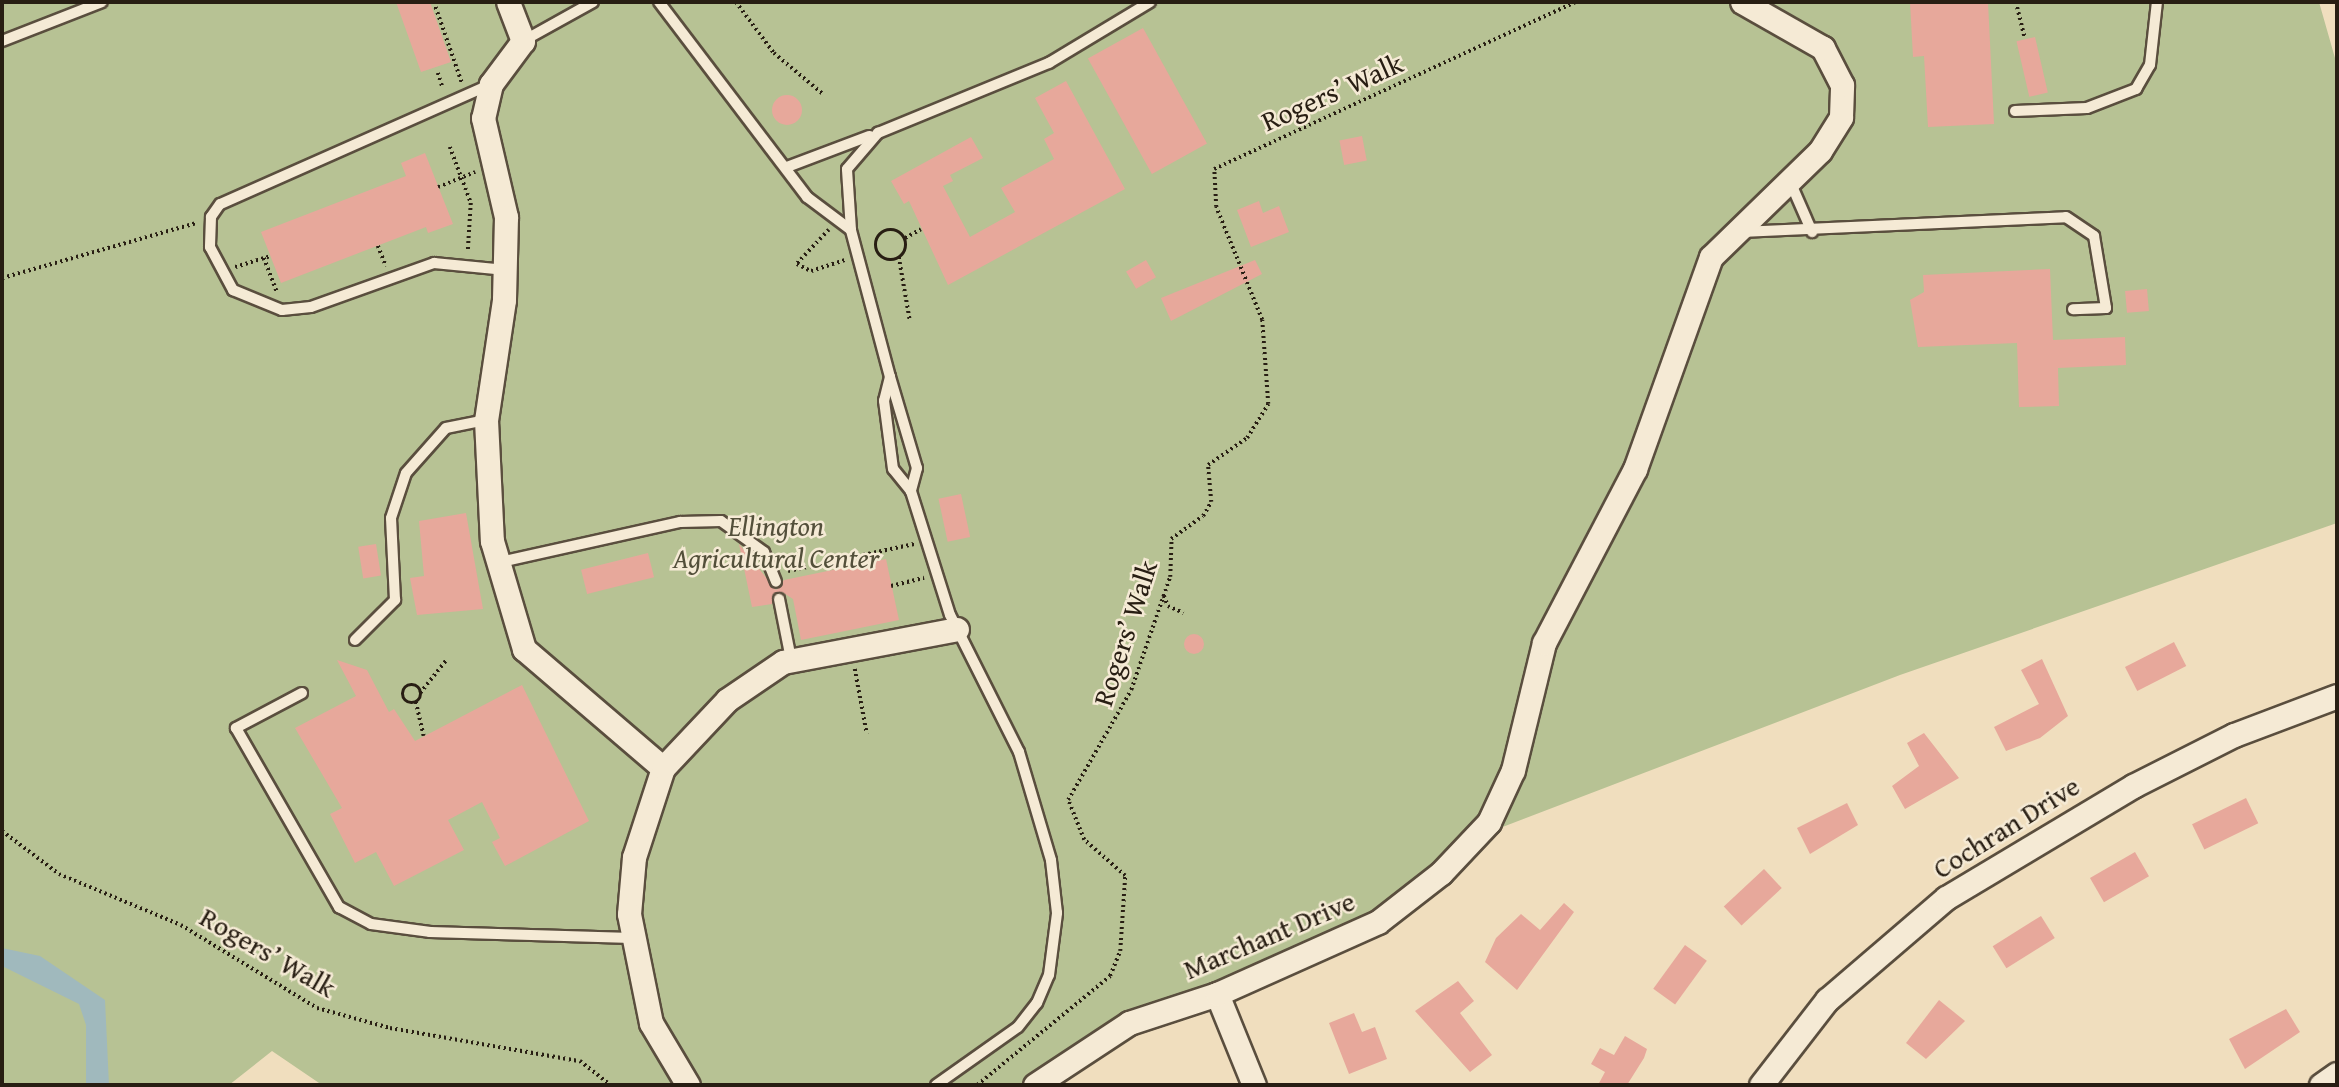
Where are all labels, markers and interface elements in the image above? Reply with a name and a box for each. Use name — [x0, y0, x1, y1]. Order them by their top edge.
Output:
street label: Rogers’ Walk — [1256, 46, 1408, 138]
park label: Ellington Agricultural Center — [673, 509, 879, 575]
street label: Rogers’ Walk — [1086, 556, 1164, 710]
street label: Cochran Drive — [1927, 769, 2085, 885]
street label: Marchant Drive — [1178, 884, 1360, 986]
street label: Rogers’ Walk — [194, 900, 342, 1004]

